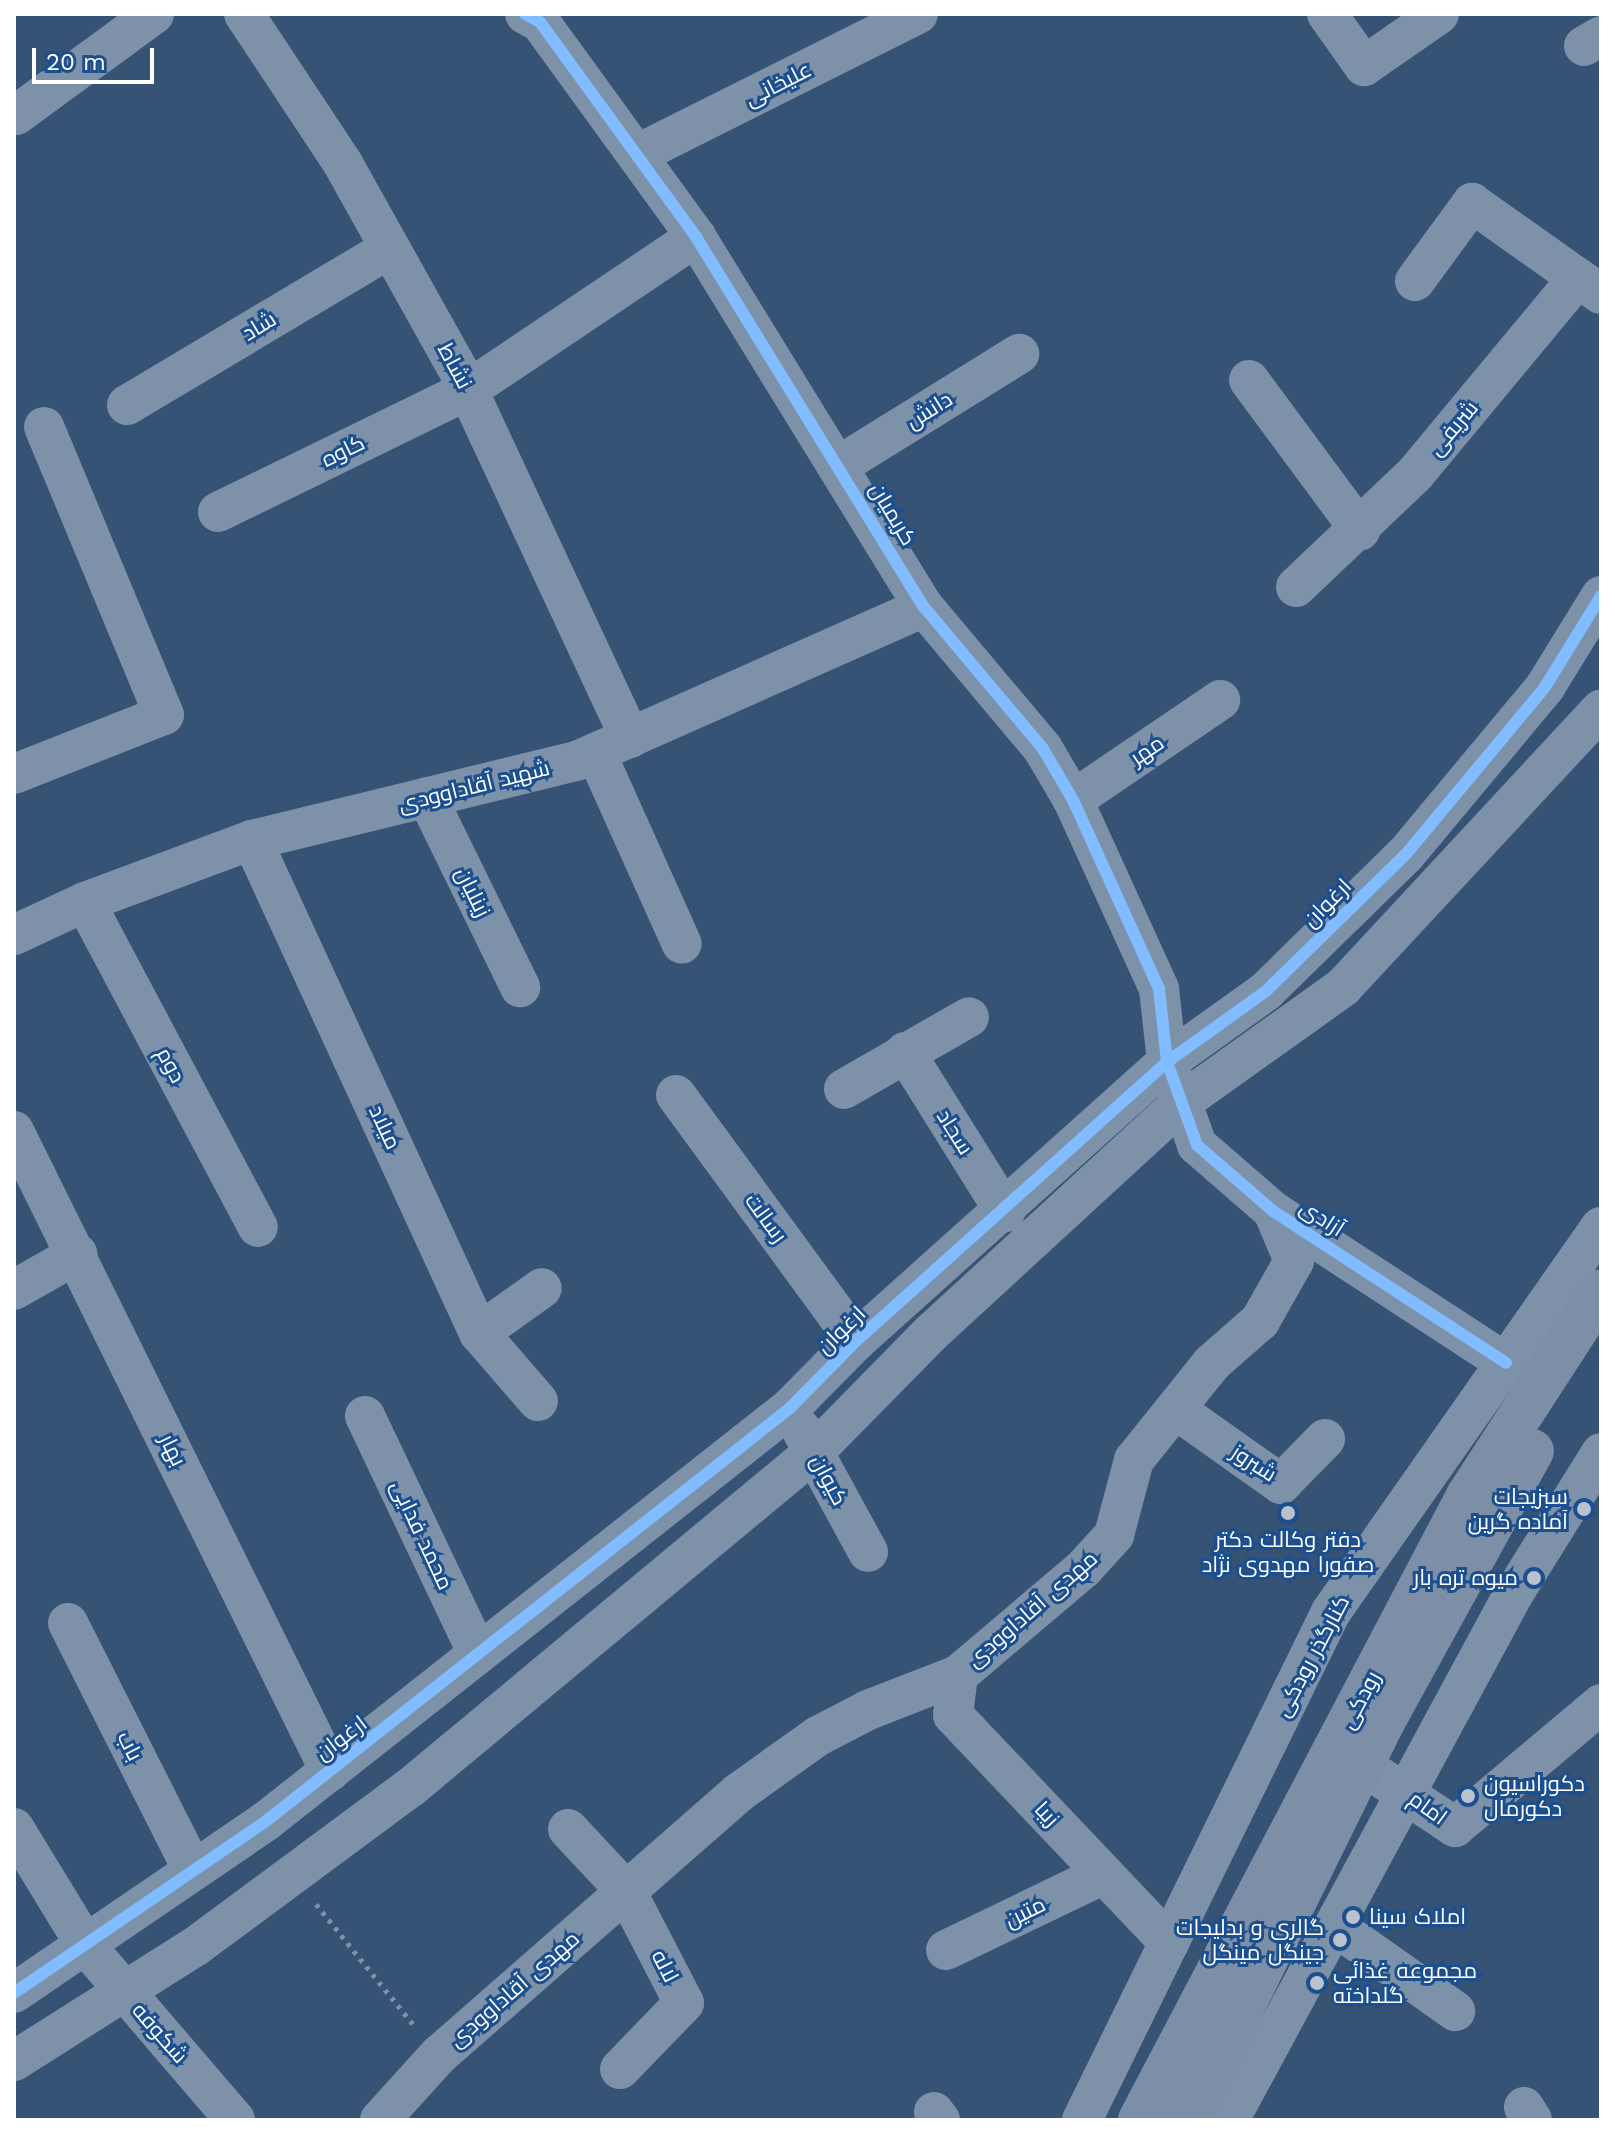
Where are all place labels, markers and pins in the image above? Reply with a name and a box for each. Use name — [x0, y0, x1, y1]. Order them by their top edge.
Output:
place label: سبزیجات آماده گرین — [1468, 1483, 1568, 1534]
marker: سبزیجات آماده گرین — [1575, 1500, 1593, 1518]
marker: دفتر وکالت دکتر صفورا مهدوی نژاد — [1279, 1504, 1297, 1522]
place label: دفتر وکالت دکتر صفورا مهدوی نژاد — [1202, 1526, 1374, 1578]
place label: میوه تره بار — [1413, 1565, 1518, 1591]
marker: میوه تره بار — [1525, 1569, 1543, 1587]
place label: دکوراسیون دکورمال — [1484, 1770, 1585, 1822]
marker: دکوراسیون دکورمال — [1459, 1787, 1477, 1805]
place label: املاک سینا — [1369, 1904, 1466, 1930]
marker: املاک سینا — [1344, 1908, 1362, 1926]
place label: گالری و بدلیجات جینگل مینگل — [1176, 1914, 1324, 1966]
marker: گالری و بدلیجات جینگل مینگل — [1331, 1931, 1349, 1949]
place label: مجموعه غذائی گلداخته — [1333, 1957, 1477, 2008]
marker: مجموعه غذائی گلداخته — [1308, 1974, 1326, 1992]

